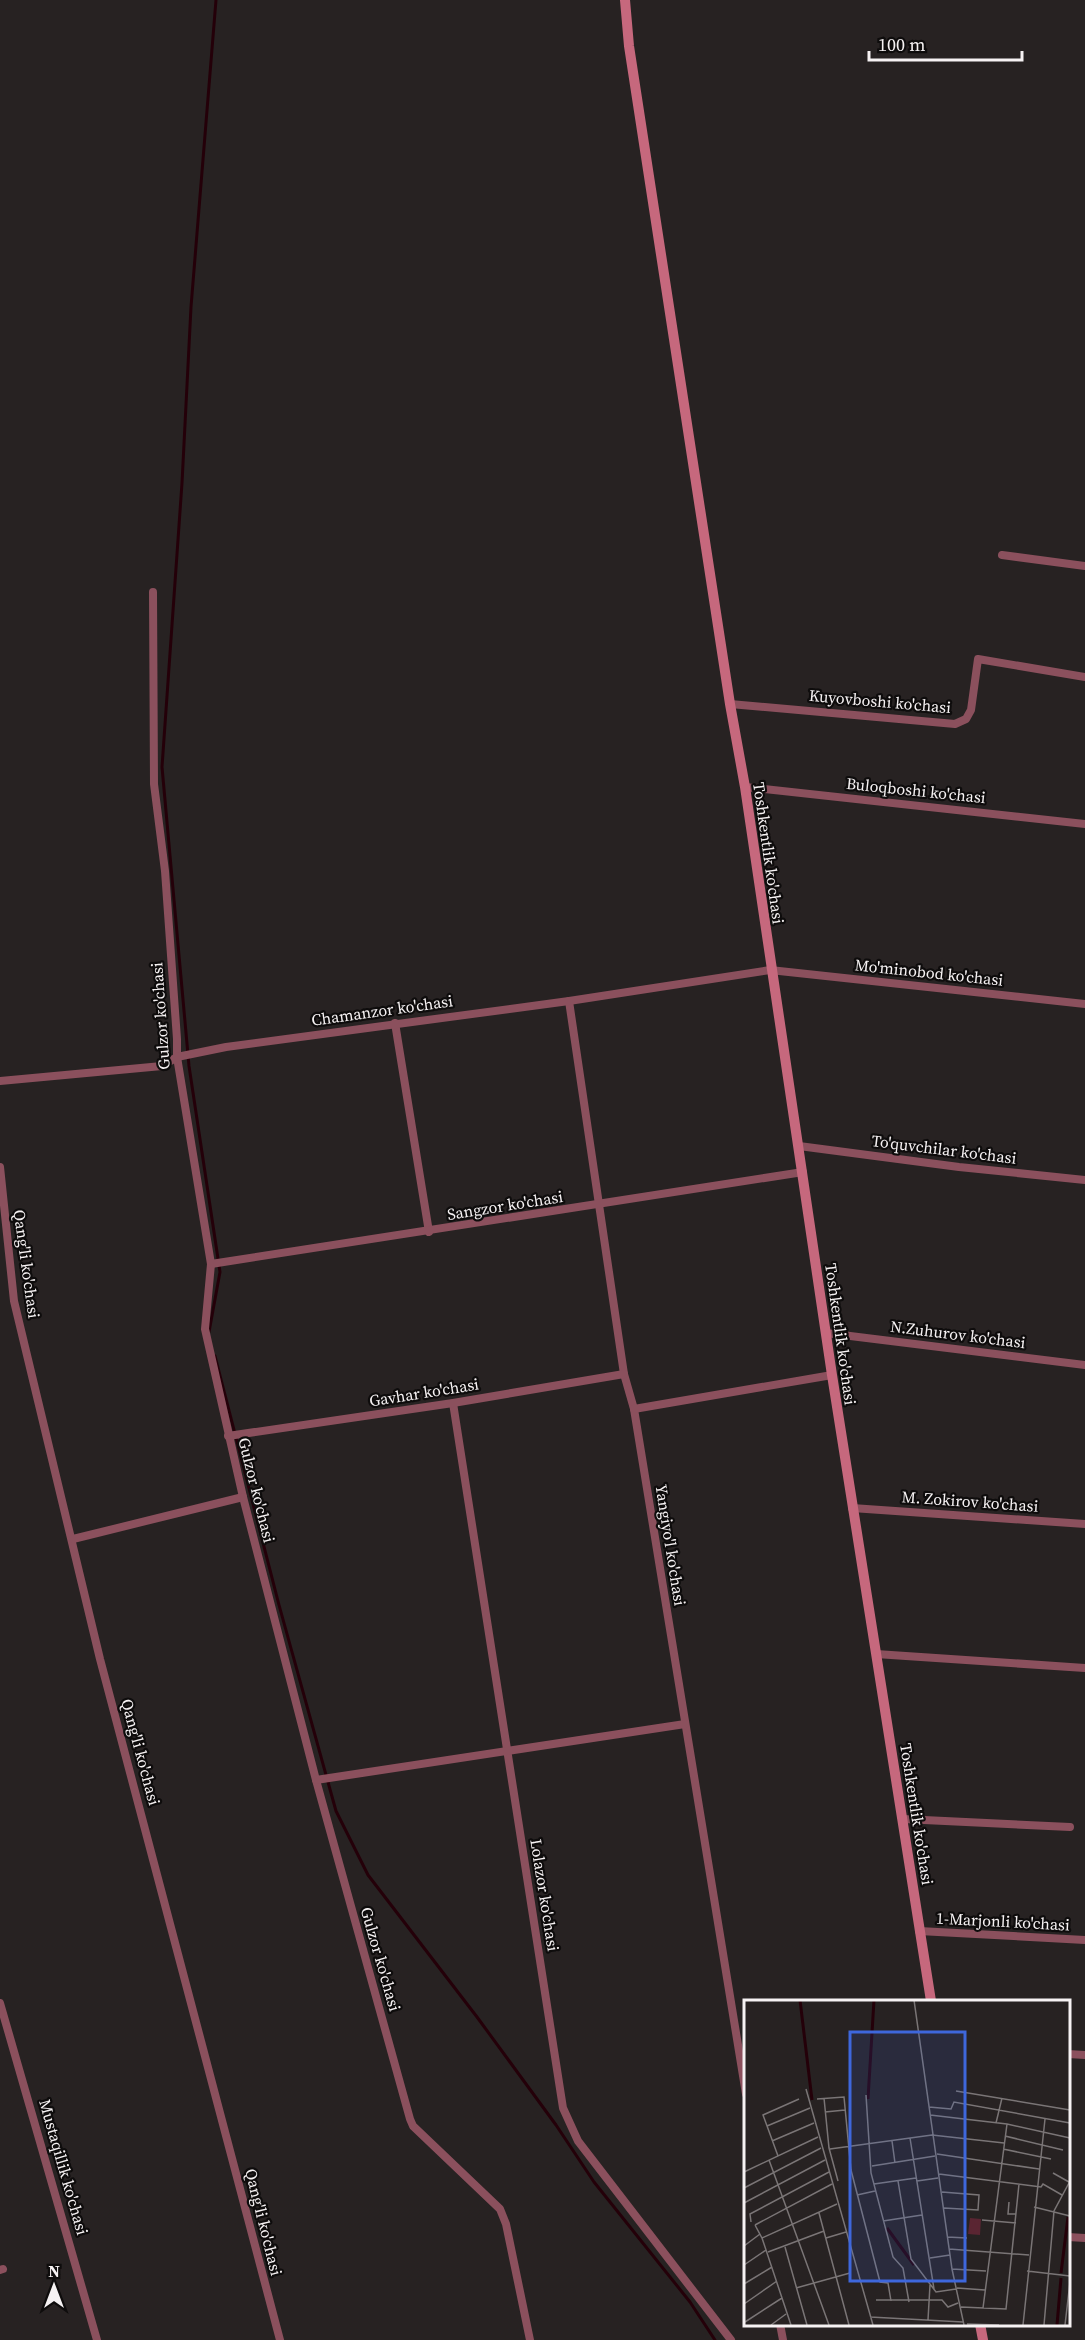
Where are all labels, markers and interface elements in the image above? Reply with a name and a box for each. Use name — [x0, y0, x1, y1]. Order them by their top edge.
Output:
scale bar — [869, 24, 1022, 62]
text: 100 m — [878, 32, 925, 57]
street label: Kuyovboshi ko'chasi — [808, 684, 952, 718]
street label: Buloqboshi ko'chasi — [845, 772, 987, 808]
street label: Toshkentlik ko'chasi — [748, 781, 790, 926]
street label: Mo'minobod ko'chasi — [854, 953, 1005, 991]
street label: Gulzor ko'chasi — [145, 961, 175, 1070]
street label: Chamanzor ko'chasi — [310, 989, 454, 1031]
street label: To'quvchilar ko'chasi — [870, 1129, 1018, 1169]
street label: Sangzor ko'chasi — [446, 1185, 565, 1225]
street label: Qang'li ko'chasi — [8, 1208, 46, 1320]
street label: Toshkentlik ko'chasi — [820, 1262, 862, 1407]
street label: N.Zuhurov ko'chasi — [889, 1315, 1027, 1353]
street label: Gavhar ko'chasi — [368, 1372, 481, 1412]
street label: Gulzor ko'chasi — [233, 1435, 281, 1545]
street label: Yangiyo'l ko'chasi — [651, 1483, 692, 1608]
street label: M. Zokirov ko'chasi — [901, 1485, 1039, 1517]
street label: Qang'li ko'chasi — [116, 1696, 166, 1808]
street label: Toshkentlik ko'chasi — [895, 1742, 939, 1887]
street label: Lolazor ko'chasi — [525, 1837, 565, 1953]
street label: Gulzor ko'chasi — [356, 1904, 406, 2014]
street label: 1-Marjonli ko'chasi — [936, 1907, 1071, 1936]
inset map — [744, 2000, 1070, 2325]
street label: Mustaqillik ko'chasi — [34, 2097, 94, 2238]
street label: Qang'li ko'chasi — [240, 2166, 288, 2278]
north arrow — [24, 2256, 84, 2316]
text: N — [48, 2260, 60, 2282]

